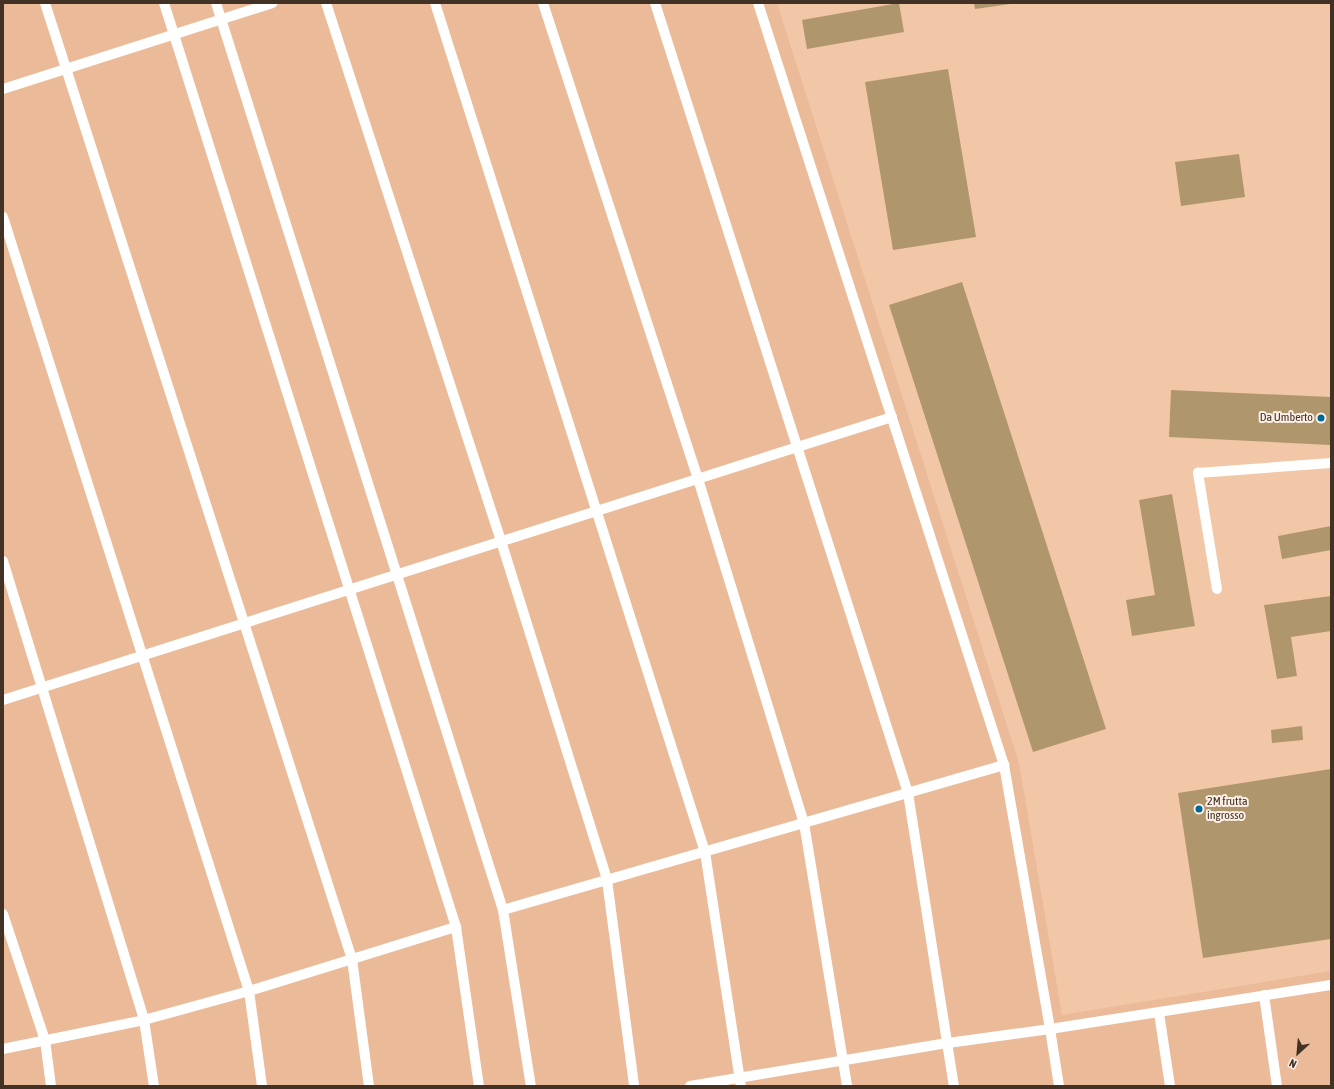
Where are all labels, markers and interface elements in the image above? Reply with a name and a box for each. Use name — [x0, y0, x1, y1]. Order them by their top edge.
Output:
place label: Da Umberto — [1260, 411, 1313, 425]
marker: Da Umberto — [1316, 413, 1326, 423]
place label: 2M frutta ingrosso — [1207, 795, 1247, 823]
marker: 2M frutta ingrosso — [1194, 804, 1204, 814]
north arrow — [1278, 1033, 1318, 1073]
text: N — [1287, 1057, 1298, 1071]

